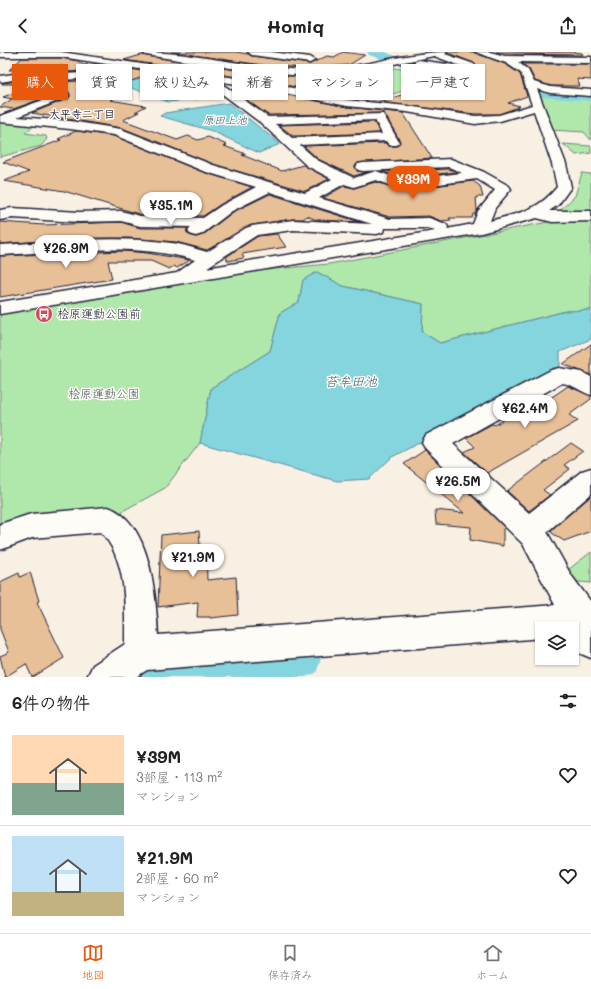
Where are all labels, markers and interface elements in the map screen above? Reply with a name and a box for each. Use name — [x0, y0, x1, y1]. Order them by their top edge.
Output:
text: Homiq — [267, 14, 324, 38]
icon: back — [12, 15, 34, 37]
icon: share — [557, 15, 579, 37]
chip: 購入 — [12, 64, 68, 100]
chip: 賃貸 — [76, 64, 132, 100]
chip: 絞り込み — [140, 64, 224, 100]
chip: 新着 — [232, 64, 288, 100]
chip: マンション — [296, 64, 393, 100]
chip: 一戸建て — [401, 64, 485, 100]
district label: 大平寺二丁目 — [49, 106, 115, 121]
water label: 原田上池 — [203, 112, 248, 127]
pin: ¥39M — [389, 166, 437, 200]
text: ¥39M — [396, 170, 430, 187]
pin: ¥35.1M — [138, 192, 204, 226]
text: ¥35.1M — [149, 196, 193, 213]
pin: ¥26.9M — [33, 235, 99, 269]
text: ¥26.9M — [43, 239, 89, 256]
bus stop icon: 桧原運動公園前 — [34, 304, 54, 324]
place label: 桧原運動公園前 — [57, 305, 141, 321]
water label: 苔牟田池 — [325, 372, 378, 389]
park label: 桧原運動公園 — [68, 385, 140, 401]
pin: ¥62.4M — [492, 395, 558, 429]
text: ¥62.4M — [502, 399, 548, 416]
pin: ¥26.5M — [425, 468, 491, 502]
text: ¥26.5M — [435, 472, 481, 489]
pin: ¥21.9M — [160, 544, 226, 578]
text: ¥21.9M — [171, 548, 215, 565]
map controls — [535, 621, 579, 665]
button: layers — [535, 621, 579, 665]
icon: filters — [557, 690, 579, 712]
text: 6件の物件 — [12, 691, 90, 713]
text: ¥39M — [136, 745, 181, 767]
icon: home — [44, 751, 92, 799]
icon: heart — [557, 764, 579, 786]
text: 3部屋 · 113 m² — [136, 768, 222, 785]
text: マンション — [136, 787, 200, 804]
text: ¥21.9M — [136, 846, 193, 868]
icon: home — [44, 852, 92, 900]
icon: heart — [557, 865, 579, 887]
text: 2部屋 · 60 m² — [136, 869, 219, 886]
text: マンション — [136, 888, 200, 905]
tab: 地図 — [82, 942, 104, 982]
tab: 保存済み — [268, 942, 312, 982]
tab: ホーム — [476, 942, 509, 982]

